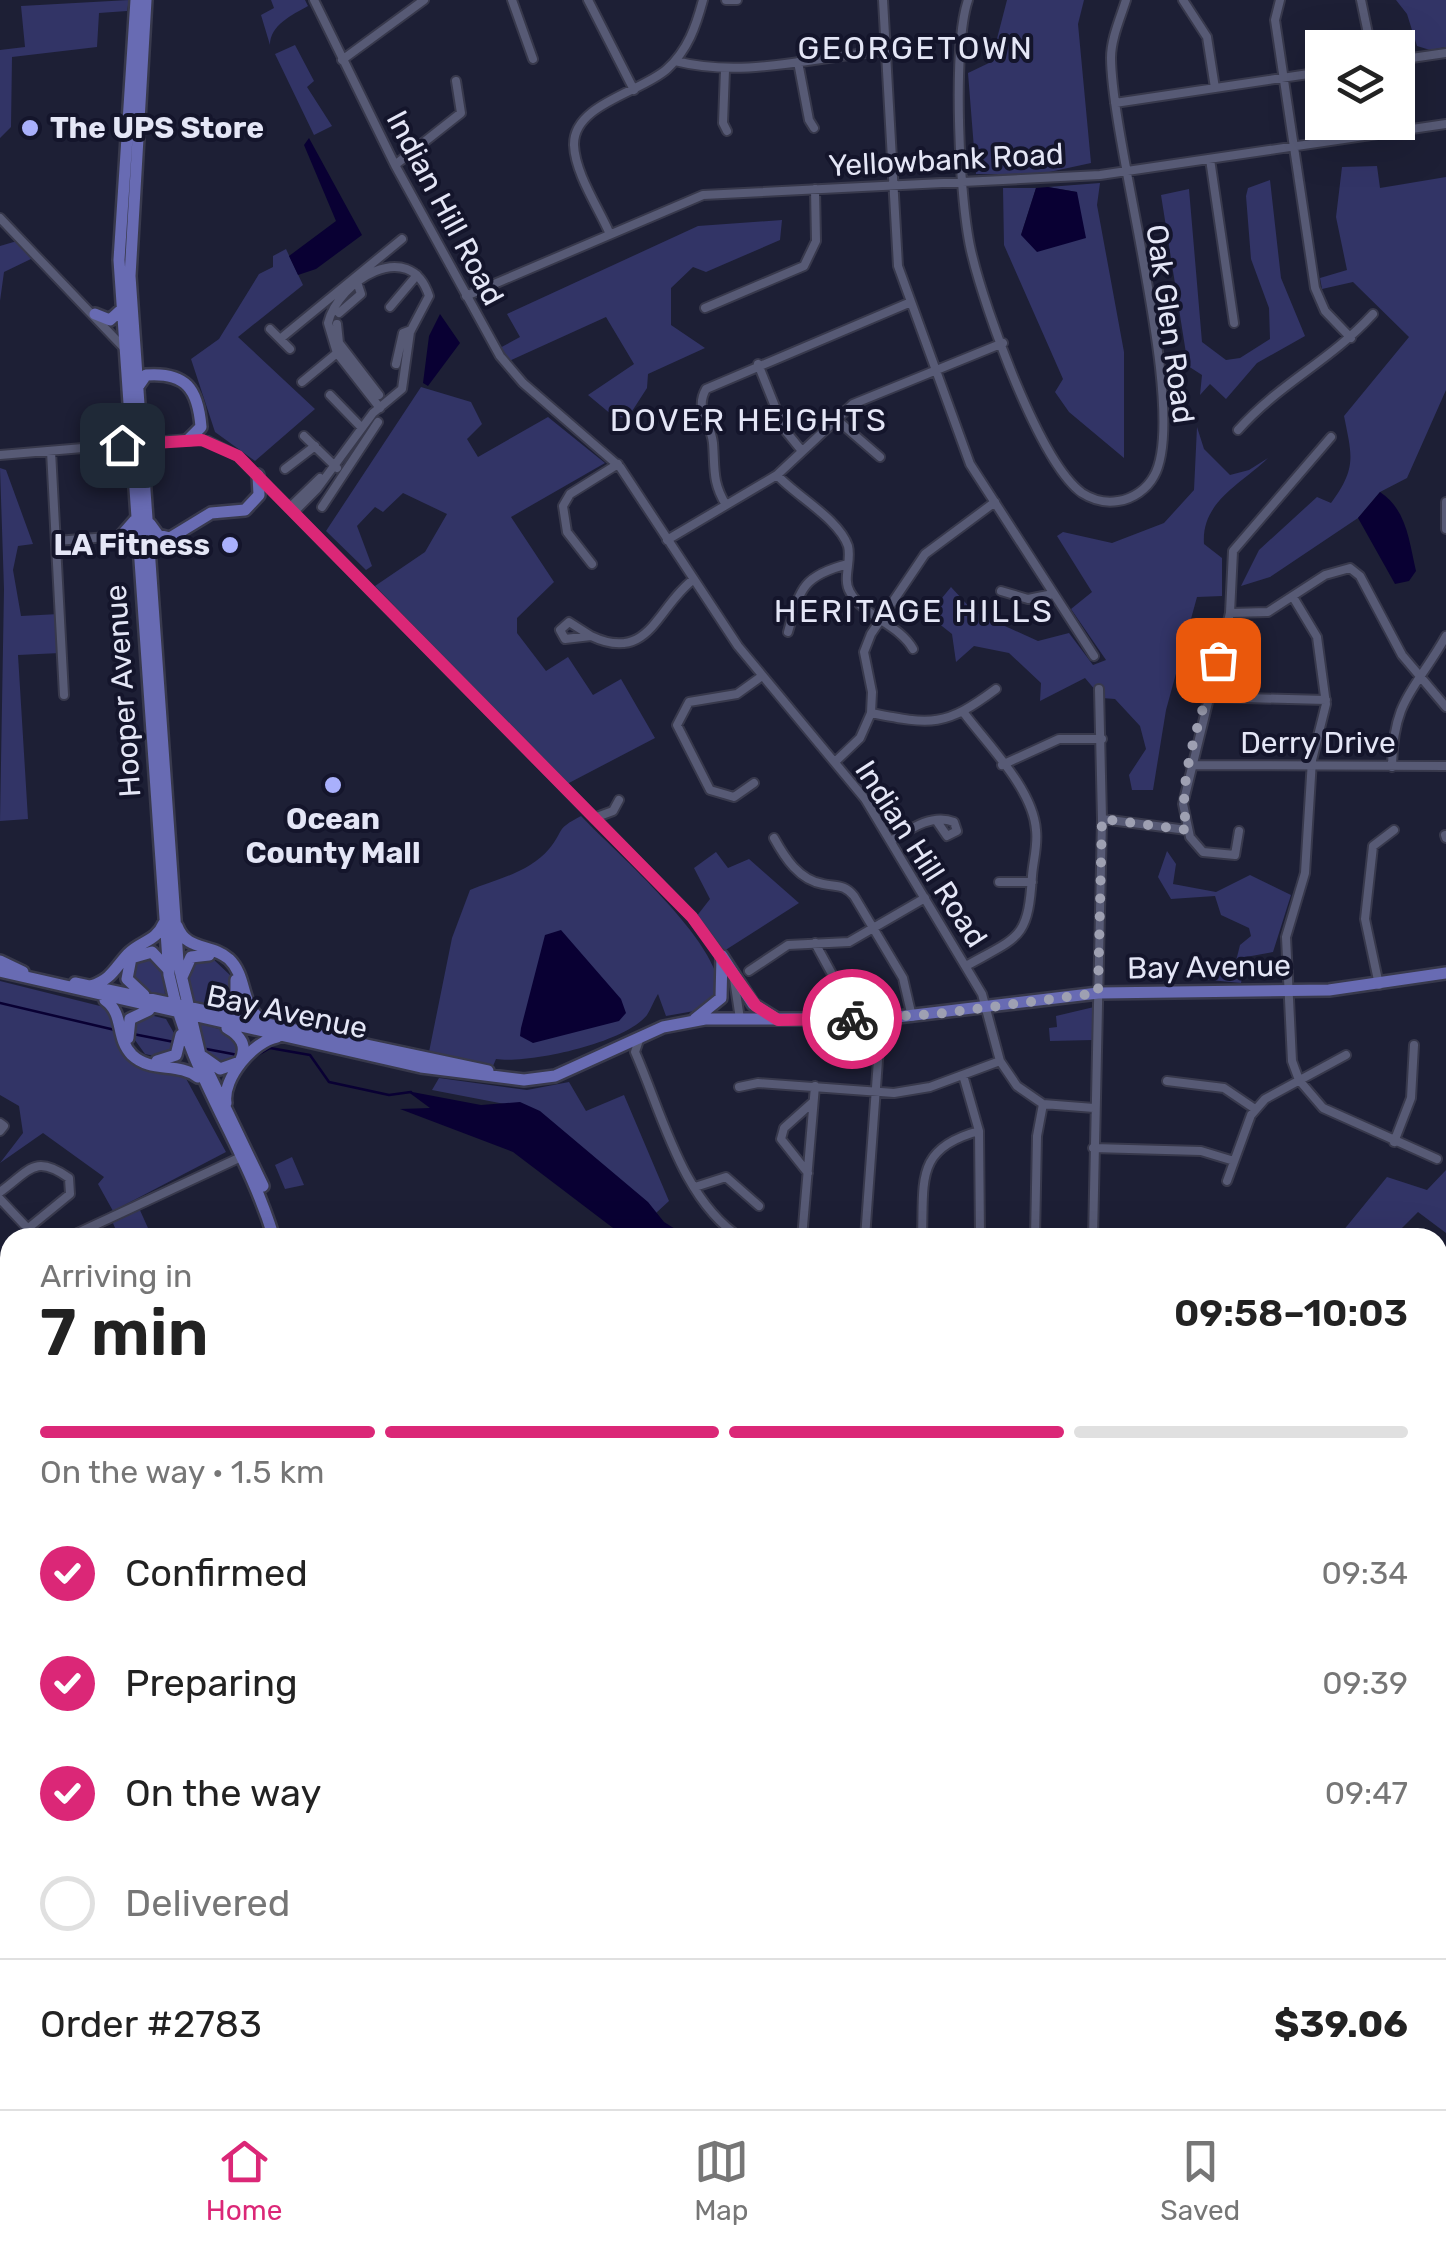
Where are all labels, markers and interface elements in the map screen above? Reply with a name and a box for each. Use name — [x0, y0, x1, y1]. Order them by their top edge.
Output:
district label: GEORGETOWN — [797, 29, 1035, 67]
map controls — [1305, 30, 1415, 140]
button: layers — [1305, 30, 1415, 140]
street label: Indian Hill Road — [379, 105, 511, 311]
place label: The UPS Store — [50, 110, 264, 146]
marker: The UPS Store — [19, 117, 41, 139]
street label: Yellowbank Road — [828, 136, 1064, 184]
street label: Oak Glen Road — [1138, 222, 1202, 426]
district label: DOVER HEIGHTS — [610, 401, 888, 439]
pin — [80, 403, 165, 488]
icon: home — [95, 418, 150, 473]
place label: LA Fitness — [54, 527, 210, 563]
marker: LA Fitness — [219, 534, 241, 556]
street label: Hooper Avenue — [98, 584, 148, 798]
district label: HERITAGE HILLS — [774, 592, 1054, 630]
pin — [1176, 618, 1261, 703]
icon: bag — [1191, 633, 1246, 688]
street label: Derry Drive — [1240, 725, 1396, 761]
street label: Indian Hill Road — [847, 754, 995, 954]
marker: Ocean County Mall — [322, 774, 344, 796]
place label: Ocean County Mall — [245, 801, 421, 871]
street label: Bay Avenue — [1127, 948, 1291, 986]
courier — [802, 969, 902, 1069]
street label: Bay Avenue — [203, 977, 371, 1047]
icon: bike — [825, 992, 880, 1047]
text: Arriving in — [40, 1257, 192, 1295]
text: 09:58–10:03 — [1174, 1290, 1408, 1336]
text: 7 min — [40, 1294, 209, 1371]
text: On the way · 1.5 km — [40, 1453, 324, 1491]
icon: check — [40, 1546, 95, 1601]
text: Confirmed — [125, 1550, 308, 1596]
text: 09:34 — [1321, 1554, 1408, 1592]
icon: check — [40, 1656, 95, 1711]
text: Preparing — [125, 1660, 298, 1706]
text: 09:39 — [1322, 1664, 1408, 1702]
icon: check — [40, 1766, 95, 1821]
text: On the way — [125, 1770, 321, 1816]
text: 09:47 — [1325, 1774, 1408, 1812]
text: Delivered — [125, 1880, 290, 1926]
text: Order #2783 — [40, 2001, 262, 2047]
text: $39.06 — [1274, 2001, 1408, 2047]
tab: Home — [206, 2134, 282, 2227]
tab: Map — [694, 2134, 749, 2227]
tab: Saved — [1160, 2134, 1240, 2227]

